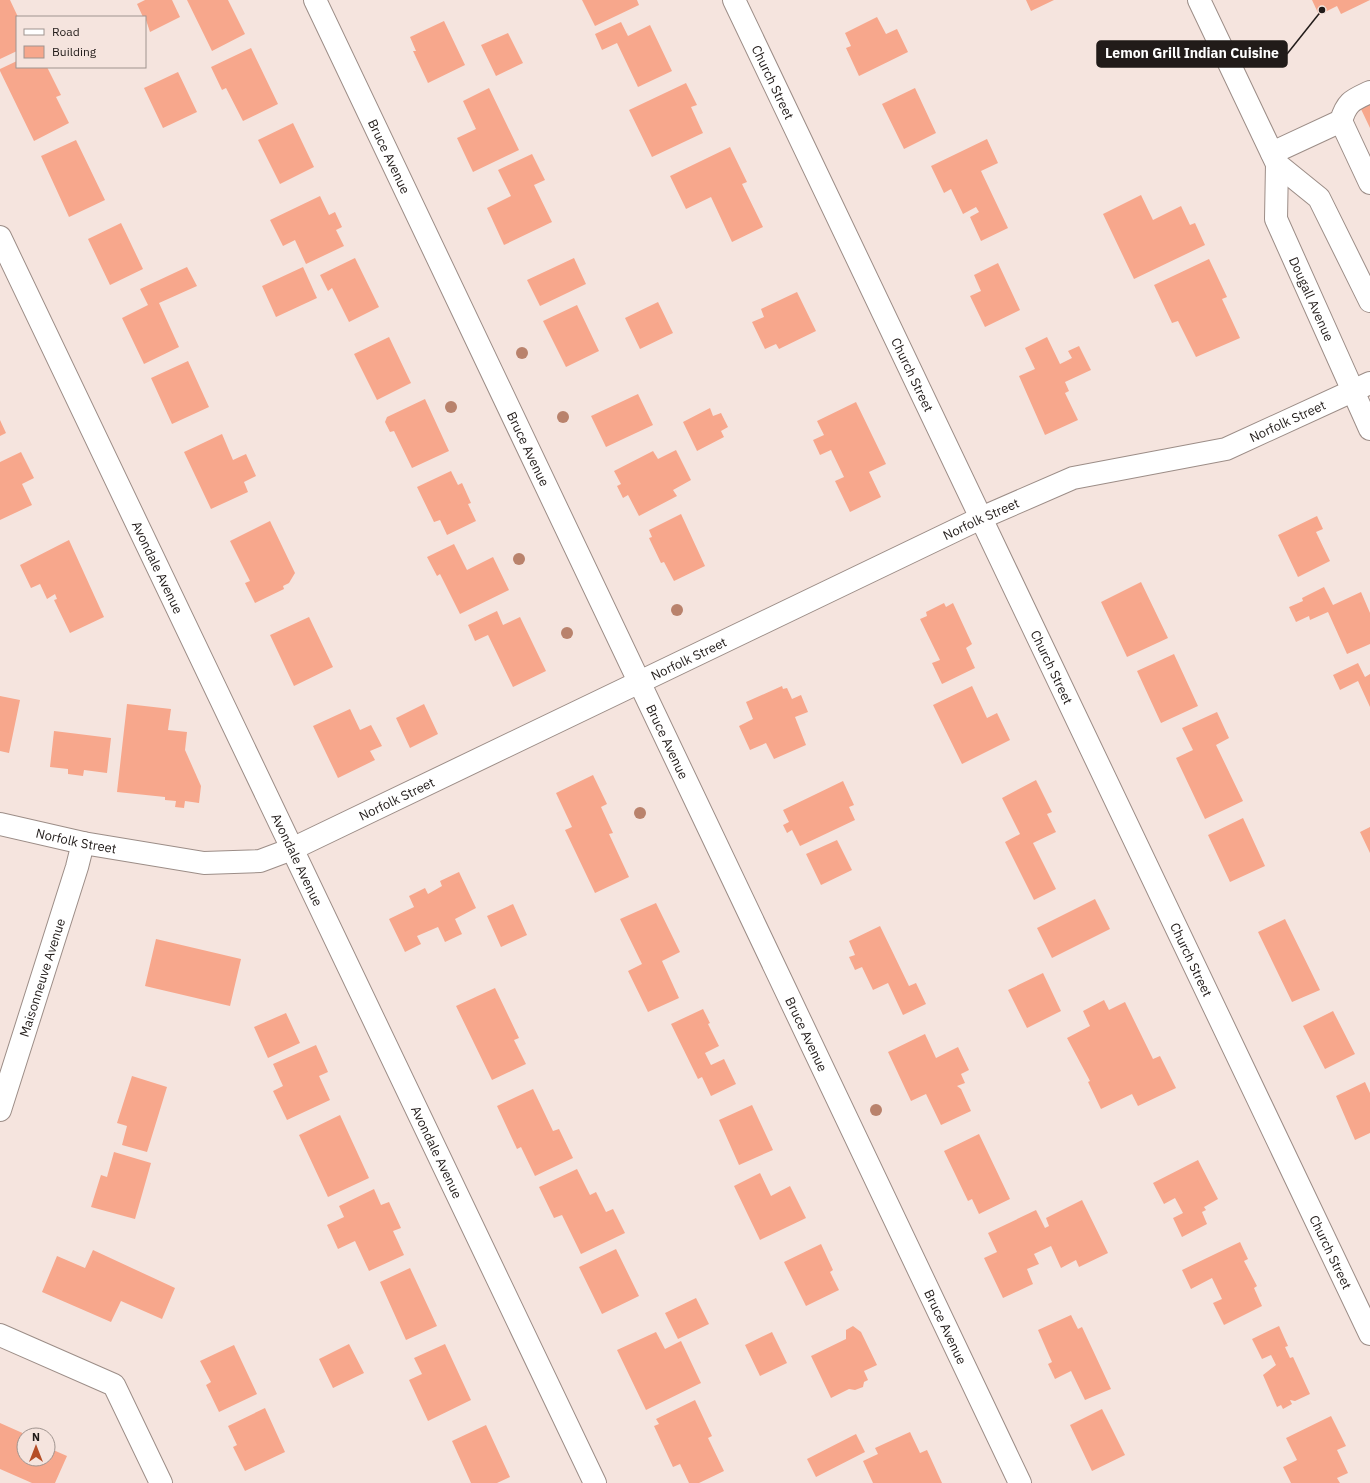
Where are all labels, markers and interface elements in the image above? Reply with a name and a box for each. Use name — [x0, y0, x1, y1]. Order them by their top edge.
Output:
legend — [16, 16, 146, 68]
text: Road — [52, 24, 80, 39]
callout: Lemon Grill Indian Cuisine — [1097, 41, 1287, 67]
street label: Church Street — [748, 42, 798, 122]
text: Building — [52, 44, 97, 59]
text: Lemon Grill Indian Cuisine — [1105, 44, 1279, 62]
street label: Bruce Avenue — [364, 116, 414, 196]
street label: Dougall Avenue — [1285, 254, 1338, 344]
street label: Church Street — [888, 335, 938, 415]
street label: Norfolk Street — [1247, 396, 1328, 446]
street label: Bruce Avenue — [503, 409, 553, 489]
street label: Norfolk Street — [940, 494, 1022, 544]
street label: Avondale Avenue — [128, 518, 187, 616]
street label: Church Street — [1027, 627, 1077, 707]
street label: Norfolk Street — [648, 633, 729, 684]
street label: Bruce Avenue — [642, 701, 693, 782]
street label: Norfolk Street — [356, 773, 437, 824]
street label: Avondale Avenue — [268, 811, 327, 909]
street label: Norfolk Street — [34, 824, 118, 857]
street label: Maisonneuve Avenue — [15, 916, 69, 1039]
street label: Church Street — [1167, 920, 1216, 999]
street label: Bruce Avenue — [782, 994, 832, 1074]
street label: Avondale Avenue — [408, 1103, 466, 1201]
street label: Church Street — [1306, 1212, 1356, 1292]
street label: Bruce Avenue — [921, 1287, 971, 1367]
north arrow — [16, 1427, 56, 1467]
text: N — [32, 1430, 40, 1444]

